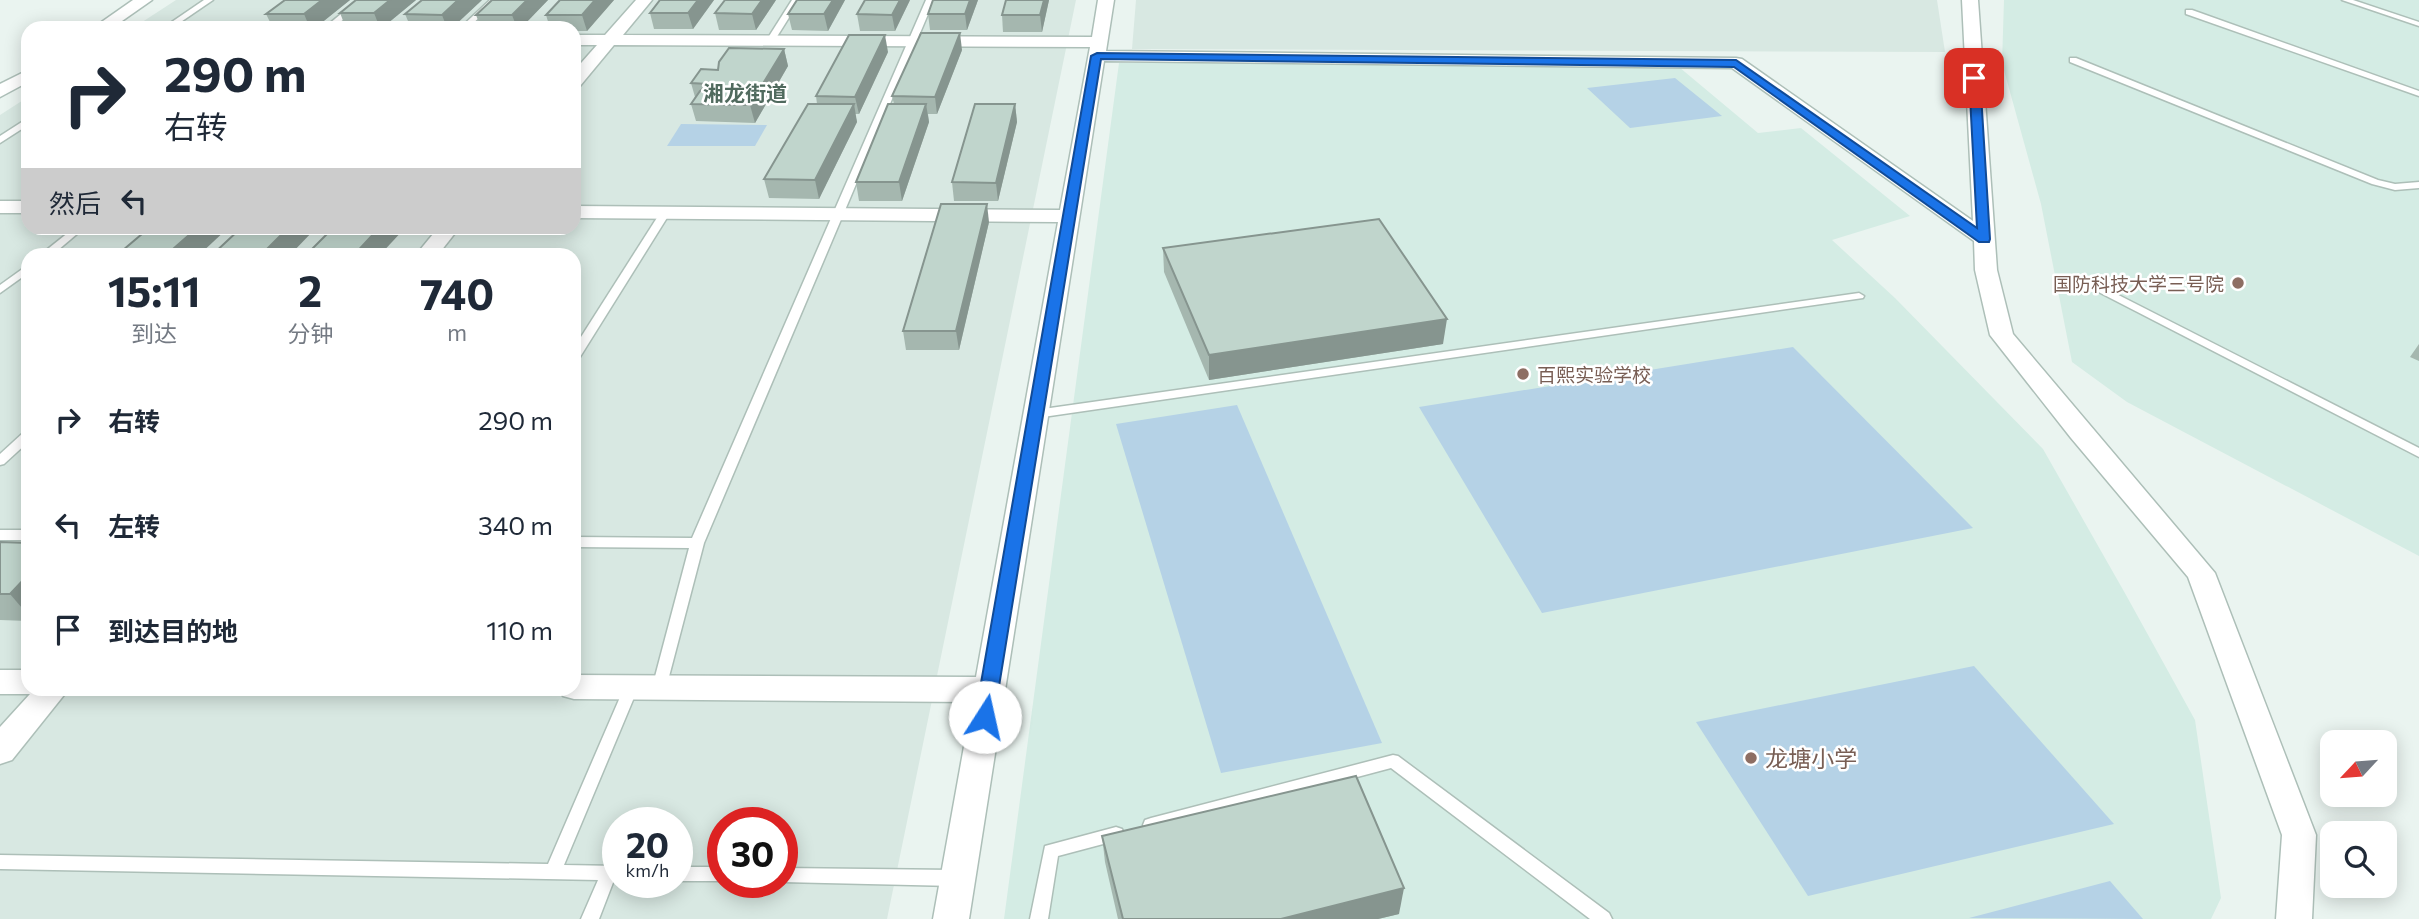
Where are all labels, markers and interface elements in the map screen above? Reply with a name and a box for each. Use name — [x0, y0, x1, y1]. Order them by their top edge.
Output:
text: 290 m — [164, 42, 306, 102]
pin — [1944, 48, 2004, 108]
icon: right — [49, 49, 140, 140]
icon: arrive — [1955, 59, 1993, 97]
district label: 湘龙街道 — [703, 80, 787, 105]
text: 右转 — [164, 106, 228, 146]
icon: left — [115, 182, 153, 220]
text: 然后 — [49, 187, 101, 218]
text: 15:11 — [108, 264, 200, 316]
text: 2 — [298, 264, 322, 316]
text: 740 — [420, 267, 494, 319]
place label: 国防科技大学三号院 — [2053, 272, 2224, 295]
marker: 国防科技大学三号院 — [2230, 275, 2246, 291]
text: m — [447, 318, 467, 346]
text: 到达 — [131, 319, 177, 347]
text: 分钟 — [287, 319, 333, 347]
place label: 百熙实验学校 — [1537, 363, 1651, 386]
marker: 百熙实验学校 — [1515, 366, 1531, 382]
icon: right — [49, 401, 87, 439]
text: 290 m — [478, 404, 553, 435]
text: 右转 — [108, 405, 160, 436]
icon: left — [49, 506, 87, 544]
text: 340 m — [478, 509, 553, 540]
text: 左转 — [108, 510, 160, 541]
icon: arrive — [49, 611, 87, 649]
text: 110 m — [486, 614, 553, 645]
text: 到达目的地 — [108, 615, 238, 646]
position arrow — [948, 680, 1022, 754]
north arrow — [2320, 730, 2398, 807]
map controls — [2320, 730, 2397, 898]
place label: 龙塘小学 — [1765, 744, 1857, 772]
marker: 龙塘小学 — [1743, 750, 1759, 766]
speed limit sign: 30 — [707, 807, 798, 898]
button: search — [2320, 821, 2397, 898]
text: 20 — [626, 822, 669, 865]
text: km/h — [626, 859, 669, 881]

